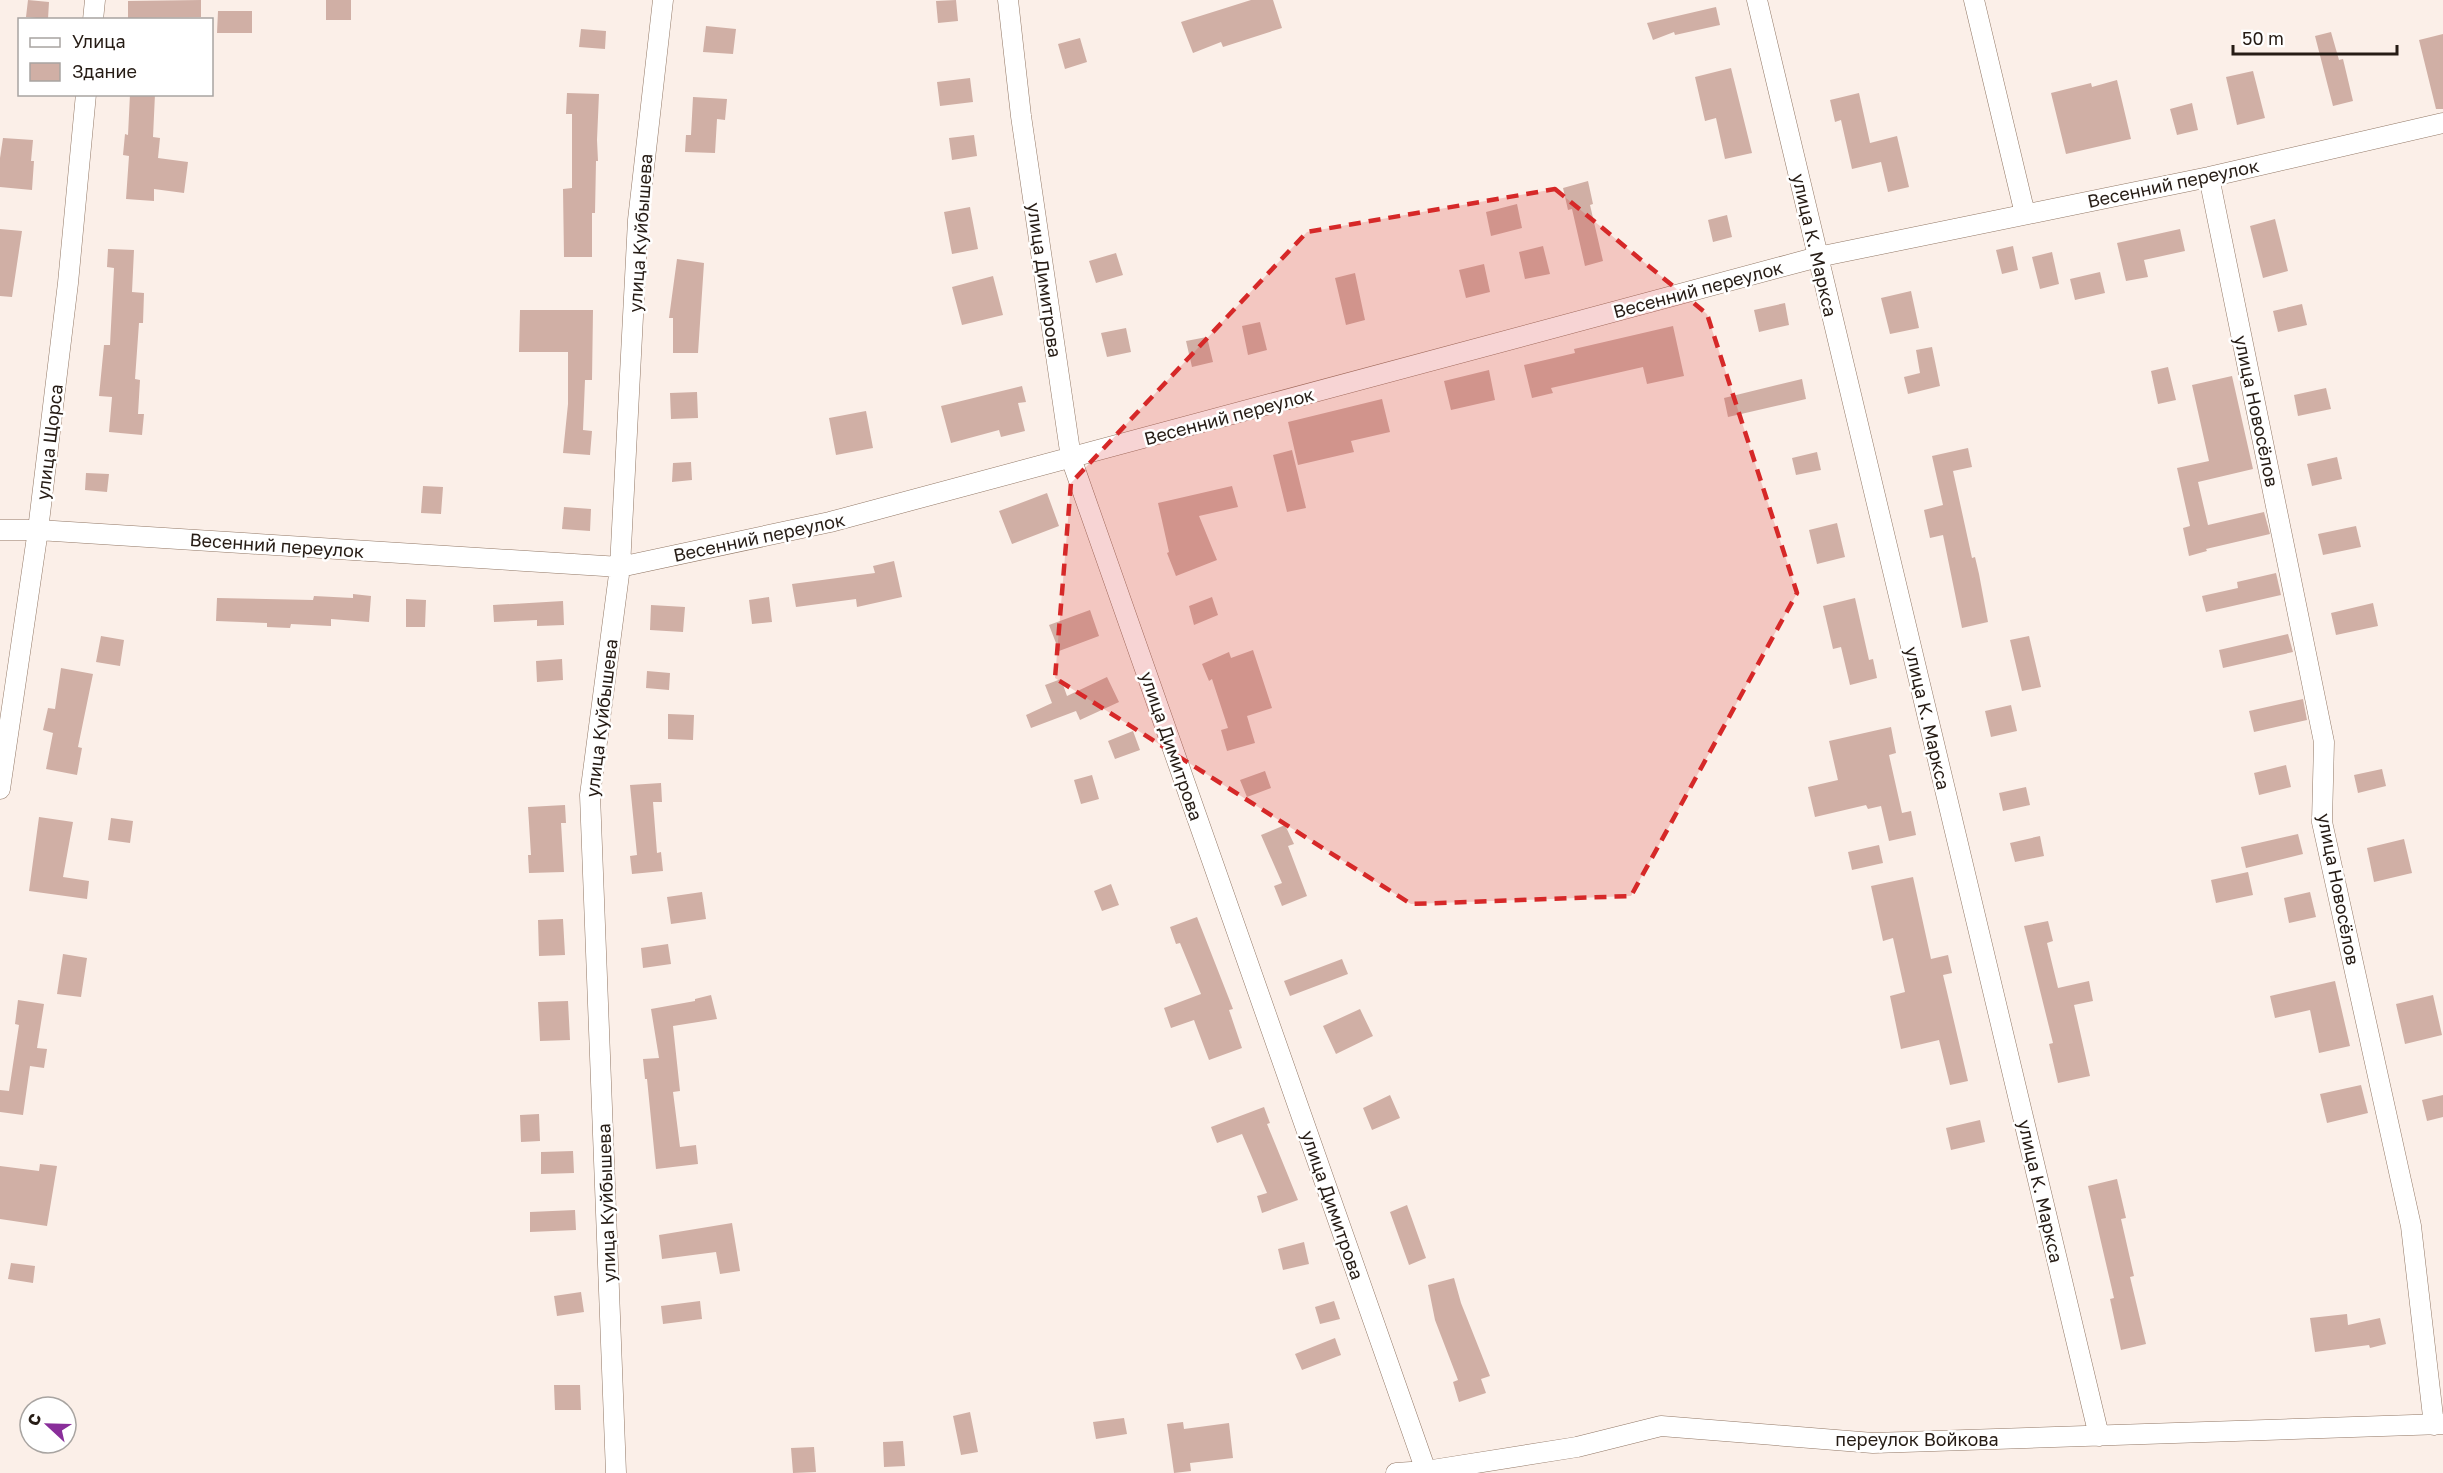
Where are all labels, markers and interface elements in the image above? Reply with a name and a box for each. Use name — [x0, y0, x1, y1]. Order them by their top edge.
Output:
legend — [18, 18, 213, 96]
scale bar — [2233, 18, 2396, 56]
text: 50 m — [2242, 27, 2284, 49]
text: Улица — [72, 30, 126, 52]
text: Здание — [72, 60, 137, 82]
street label: улица Куйбышева — [623, 153, 657, 313]
street label: Весенний переулок — [2085, 154, 2261, 212]
street label: улица К. Маркса — [1788, 171, 1842, 319]
street label: улица Димитрова — [1023, 201, 1067, 359]
street label: Весенний переулок — [1611, 256, 1785, 322]
street label: улица Новосёлов — [2230, 333, 2284, 489]
street label: улица Щорса — [31, 383, 67, 501]
street label: Весенний переулок — [1142, 383, 1316, 449]
street label: Весенний переулок — [671, 508, 847, 566]
street label: Весенний переулок — [189, 528, 365, 562]
street label: улица Куйбышева — [580, 638, 622, 798]
street label: улица К. Маркса — [1901, 644, 1955, 792]
street label: улица Димитрова — [1136, 669, 1208, 823]
street label: улица Новосёлов — [2313, 811, 2365, 967]
street label: улица К. Маркса — [2014, 1117, 2068, 1265]
street label: улица Куйбышева — [592, 1123, 620, 1283]
street label: улица Димитрова — [1297, 1128, 1369, 1282]
north arrow — [18, 1395, 78, 1455]
text: С — [23, 1410, 45, 1428]
street label: переулок Войкова — [1835, 1428, 1999, 1450]

